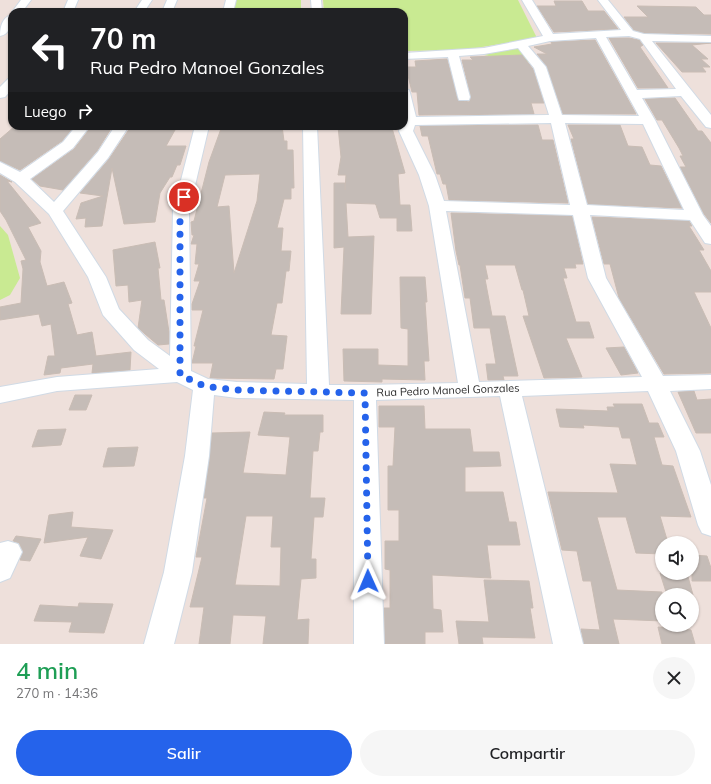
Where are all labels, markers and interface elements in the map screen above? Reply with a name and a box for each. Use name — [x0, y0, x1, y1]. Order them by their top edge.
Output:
text: 70 m — [90, 21, 156, 56]
icon: left — [24, 24, 76, 76]
text: Rua Pedro Manoel Gonzales — [90, 56, 325, 79]
icon: right — [74, 100, 96, 122]
text: Luego — [24, 102, 66, 121]
pin — [167, 180, 201, 214]
icon: arrive — [173, 186, 195, 208]
street label: Rua Pedro Manoel Gonzales — [376, 381, 520, 399]
map controls — [655, 536, 699, 632]
button: sound — [655, 536, 699, 580]
position arrow — [347, 560, 389, 602]
button: search — [655, 588, 699, 632]
text: 4 min — [16, 655, 78, 685]
button: close — [653, 657, 695, 699]
text: 270 m · 14:36 — [16, 685, 98, 701]
button: Salir — [16, 730, 352, 776]
button: Compartir — [360, 730, 695, 776]

